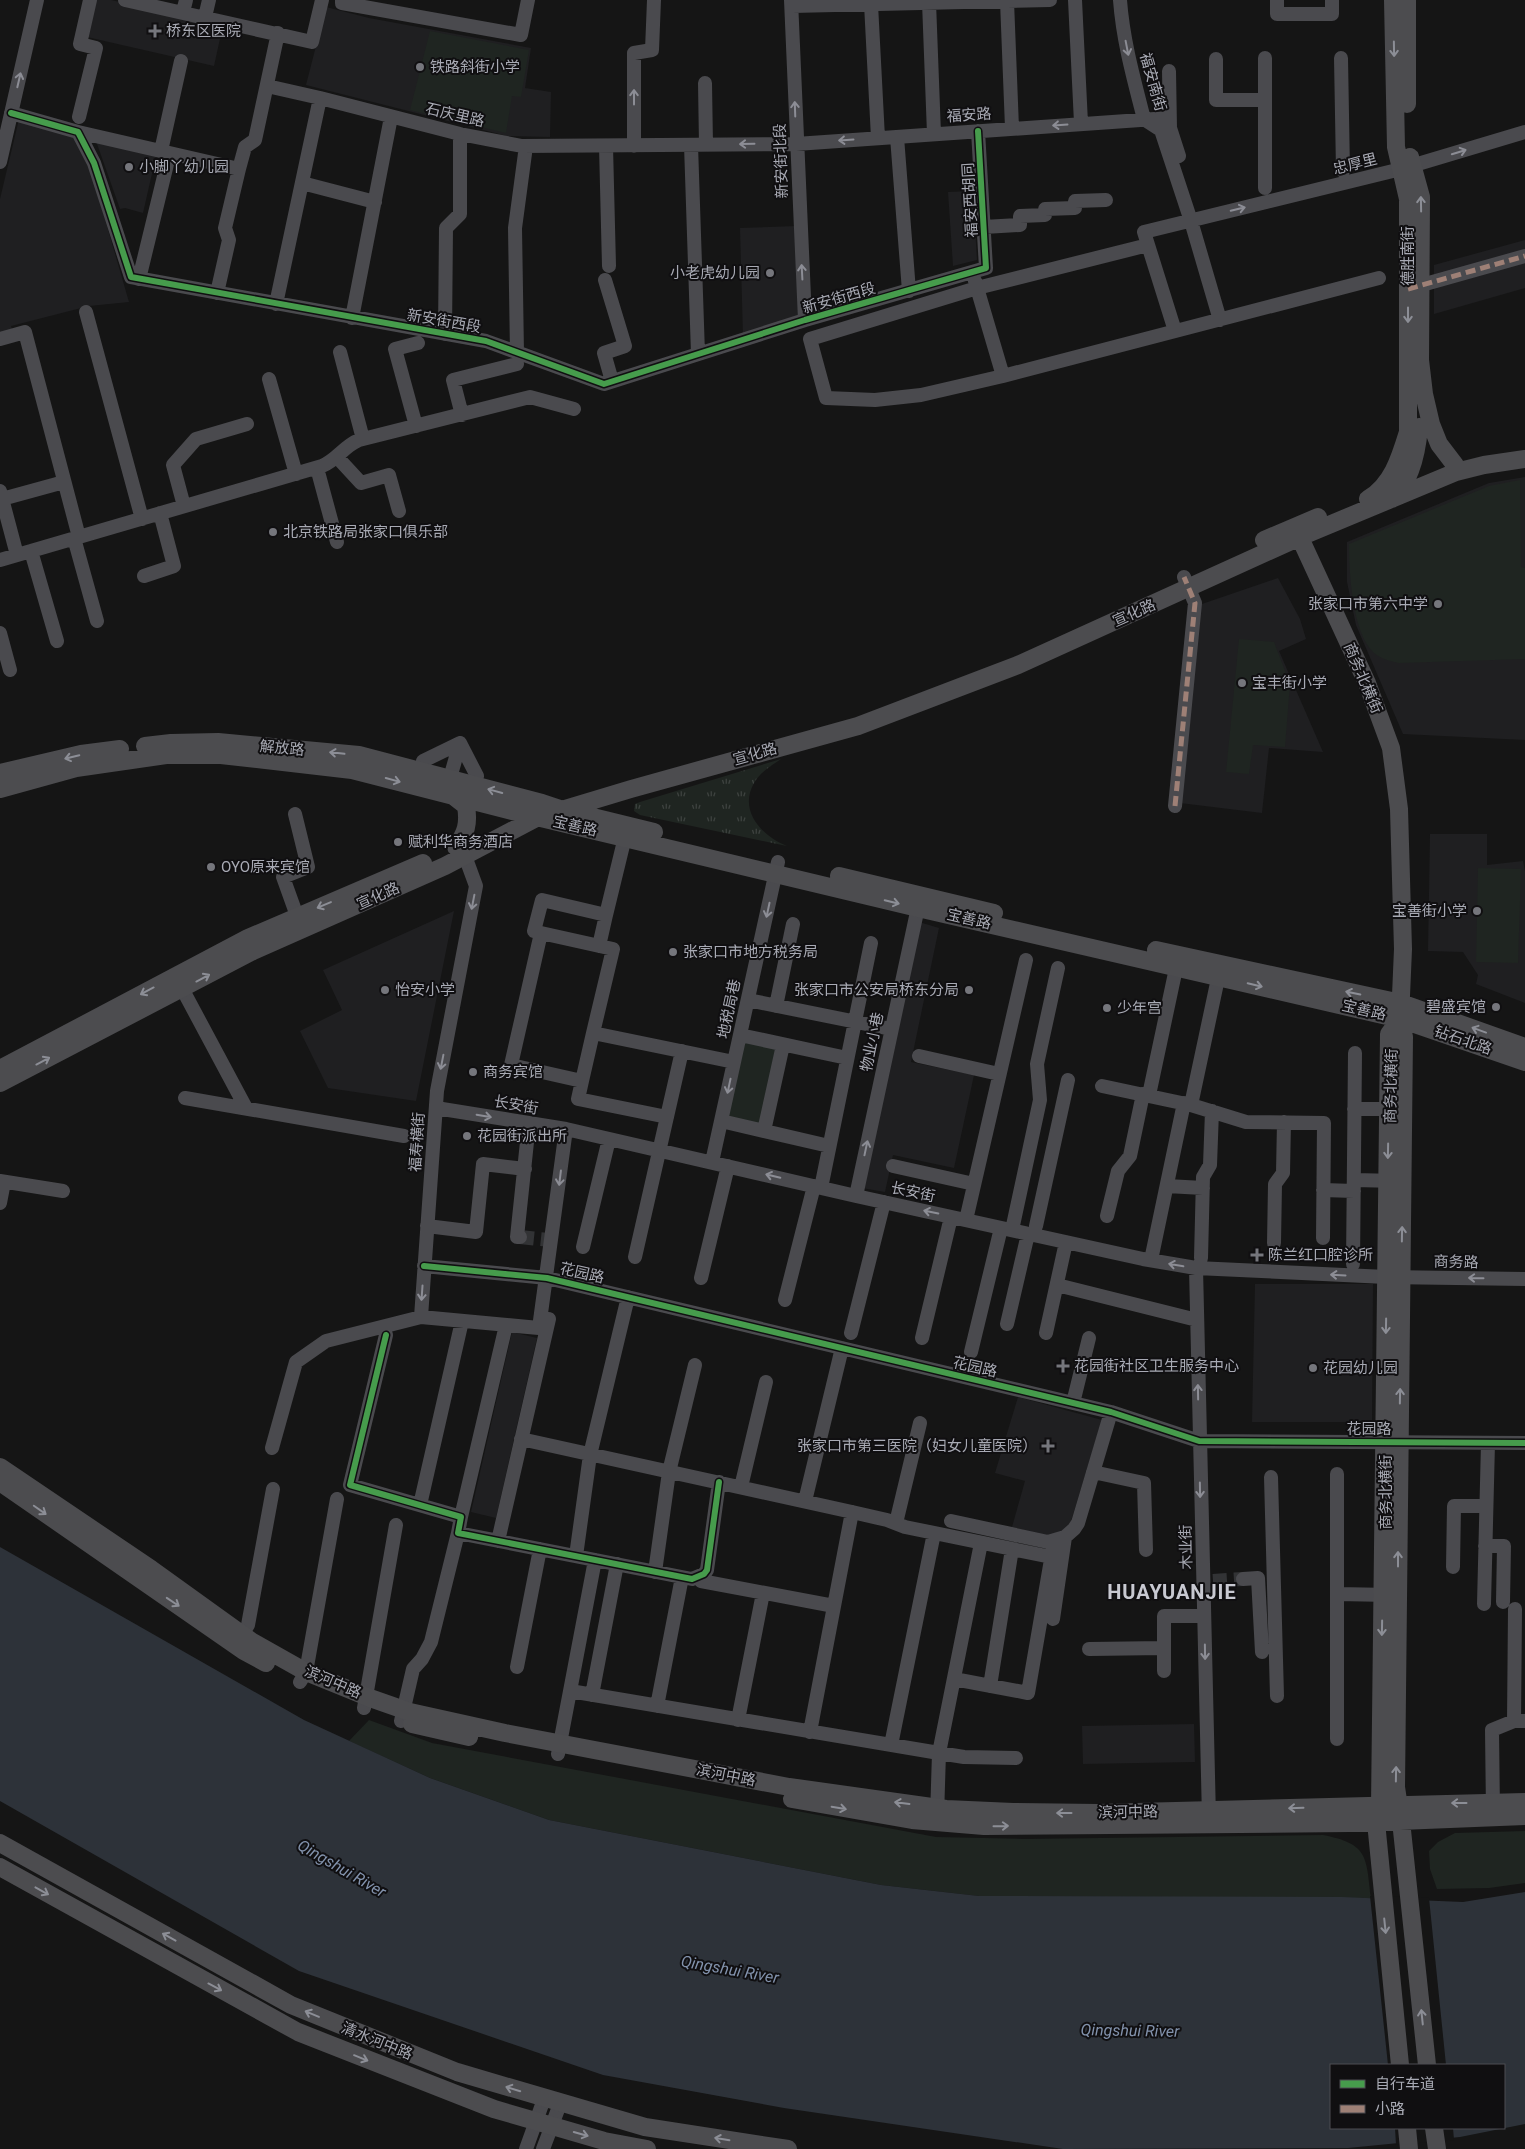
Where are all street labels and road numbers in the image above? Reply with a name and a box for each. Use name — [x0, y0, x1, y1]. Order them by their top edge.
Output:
street label: 福安南街 — [1136, 51, 1170, 113]
street label: 石庆里路 — [424, 99, 486, 131]
street label: 福安路 — [946, 104, 992, 126]
street label: 新安街北段 — [771, 123, 791, 199]
street label: 忠厚里 — [1331, 150, 1379, 178]
street label: 福安西胡同 — [959, 162, 981, 238]
street label: 德胜南街 — [1399, 226, 1417, 286]
street label: 新安街西段 — [800, 279, 878, 317]
street label: 新安街西段 — [405, 306, 483, 336]
street label: 宣化路 — [1110, 596, 1158, 630]
street label: 商务北横街 — [1340, 640, 1386, 716]
street label: 解放路 — [259, 737, 305, 759]
street label: 宣化路 — [731, 739, 779, 769]
street label: 宝善路 — [551, 812, 599, 840]
street label: 宣化路 — [354, 879, 402, 913]
street label: 宝善路 — [945, 905, 993, 933]
street label: 地税局巷 — [714, 978, 744, 1040]
street label: 宝善路 — [1340, 996, 1388, 1024]
street label: 物业小巷 — [857, 1011, 887, 1073]
street label: 钻石北路 — [1432, 1022, 1494, 1058]
street label: 商务北横街 — [1381, 1048, 1401, 1124]
street label: 长安街 — [492, 1092, 540, 1118]
street label: 福寿横街 — [406, 1111, 428, 1173]
street label: 长安街 — [889, 1179, 937, 1205]
street label: 商务路 — [1433, 1253, 1479, 1271]
street label: 花园路 — [558, 1259, 606, 1287]
street label: 花园路 — [951, 1353, 999, 1381]
street label: 花园路 — [1346, 1420, 1392, 1438]
street label: 商务北横街 — [1377, 1454, 1395, 1530]
street label: 木业街 — [1177, 1524, 1195, 1570]
street label: 滨河中路 — [302, 1662, 364, 1702]
street label: 滨河中路 — [695, 1760, 757, 1790]
street label: 滨河中路 — [1098, 1802, 1158, 1822]
street label: 清水河中路 — [339, 2019, 415, 2063]

